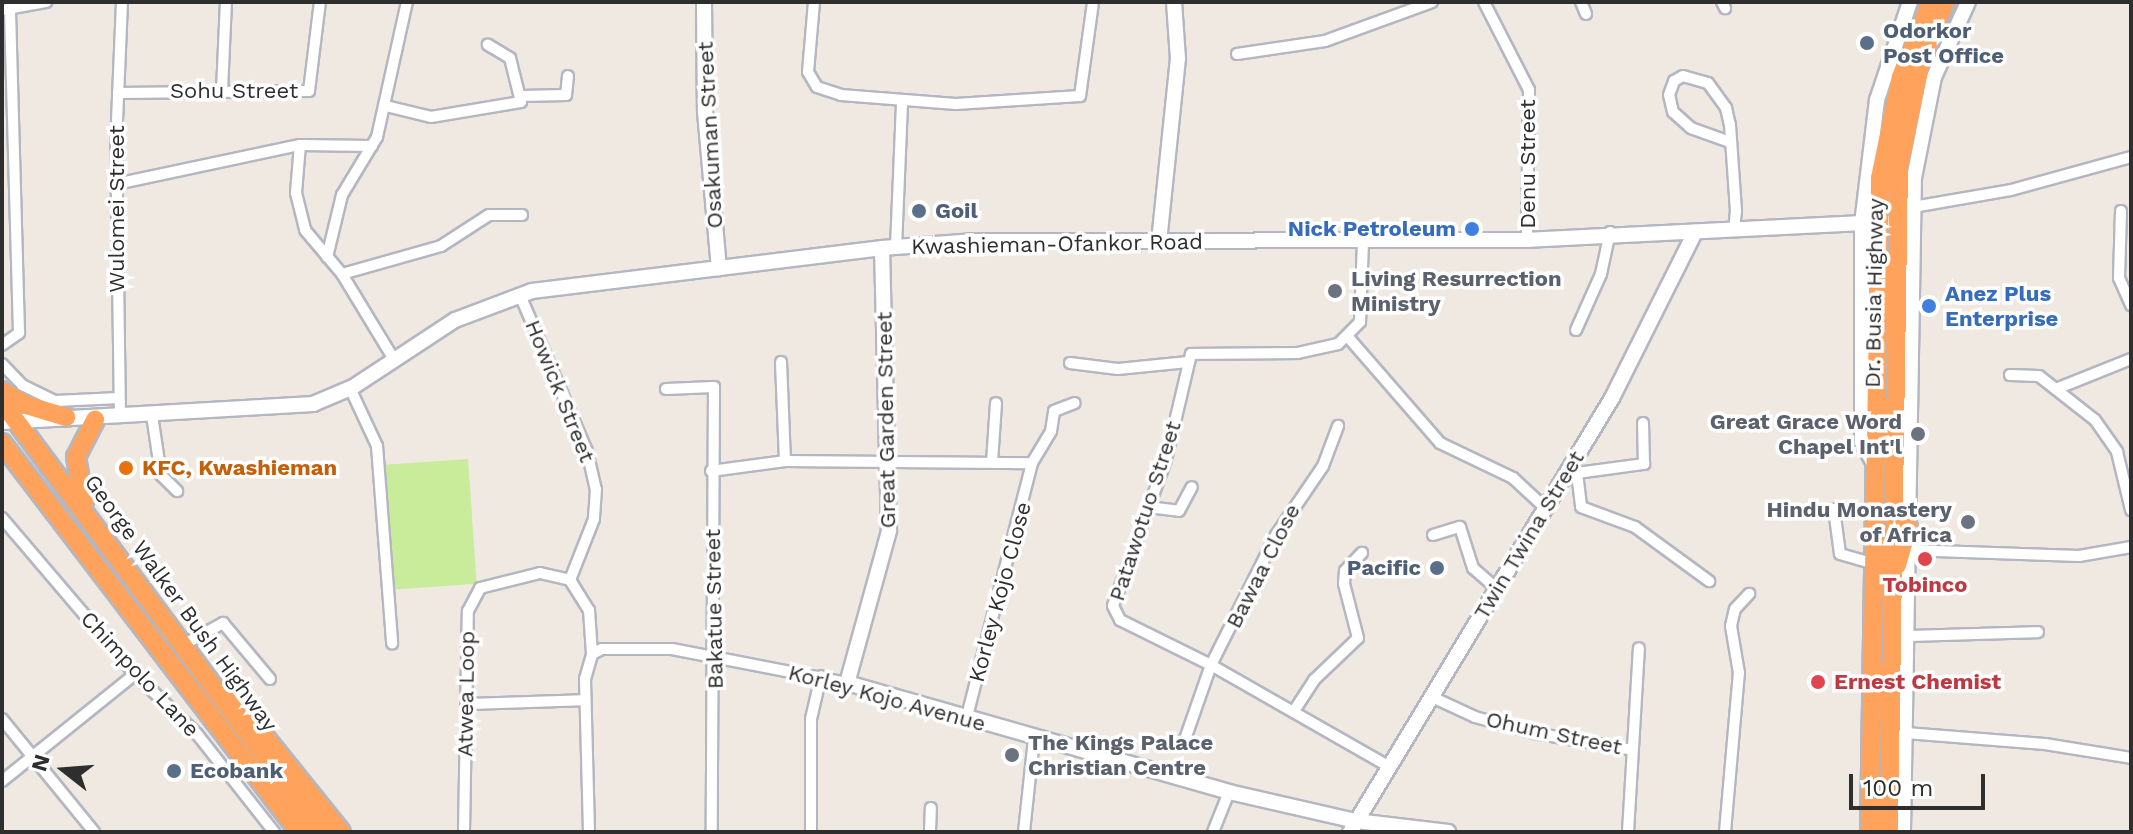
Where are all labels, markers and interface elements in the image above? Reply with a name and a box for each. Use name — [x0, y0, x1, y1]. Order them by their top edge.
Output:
place label: Odorkor Post Office — [1883, 17, 2004, 68]
marker: Odorkor Post Office — [1858, 34, 1876, 52]
street label: Osakuman Street — [692, 41, 728, 229]
street label: Sohu Street — [170, 78, 298, 104]
street label: Denu Street — [1515, 99, 1541, 229]
street label: Wulomei Street — [104, 125, 130, 293]
place label: Goil — [935, 198, 978, 224]
street label: Dr. Busia Highway — [1859, 198, 1889, 388]
marker: Goil — [910, 202, 928, 220]
place label: Nick Petroleum — [1288, 216, 1456, 242]
marker: Nick Petroleum — [1463, 220, 1481, 238]
street label: Kwashieman-Ofankor Road — [911, 228, 1203, 260]
place label: Living Resurrection Ministry — [1351, 265, 1562, 316]
place label: Anez Plus Enterprise — [1945, 280, 2058, 332]
marker: Living Resurrection Ministry — [1326, 282, 1344, 300]
marker: Anez Plus Enterprise — [1920, 297, 1938, 315]
street label: Great Garden Street — [871, 311, 901, 529]
street label: Howick Street — [519, 316, 601, 466]
place label: Great Grace Word Chapel Int'l — [1709, 408, 1902, 460]
street label: Patawotuo Street — [1103, 418, 1187, 604]
marker: Great Grace Word Chapel Int'l — [1909, 425, 1927, 443]
street label: Twin Twina Street — [1468, 445, 1590, 625]
place label: KFC, Kwashieman — [142, 455, 337, 481]
marker: KFC, Kwashieman — [117, 459, 135, 477]
street label: George Walker Bush Highway — [79, 469, 283, 737]
place label: Hindu Monastery of Africa — [1767, 496, 1952, 548]
street label: Korley Kojo Close — [963, 499, 1037, 685]
street label: Bawaa Close — [1220, 499, 1306, 633]
marker: Hindu Monastery of Africa — [1959, 513, 1977, 531]
street label: Bakatue Street — [699, 529, 729, 689]
marker: Tobinco — [1916, 550, 1934, 568]
place label: Pacific — [1347, 555, 1421, 581]
marker: Pacific — [1428, 559, 1446, 577]
place label: Tobinco — [1882, 572, 1968, 598]
street label: Chimpolo Lane — [75, 606, 205, 742]
street label: Atwea Loop — [452, 630, 480, 758]
street label: Korley Kojo Avenue — [785, 659, 989, 737]
place label: Ernest Chemist — [1834, 669, 2001, 695]
marker: Ernest Chemist — [1809, 673, 1827, 691]
street label: Ohum Street — [1484, 706, 1624, 760]
place label: The Kings Palace Christian Centre — [1028, 729, 1213, 780]
north arrow — [24, 730, 104, 810]
marker: The Kings Palace Christian Centre — [1003, 746, 1021, 764]
text: N — [26, 751, 55, 774]
place label: Ecobank — [190, 758, 283, 784]
scale bar — [1853, 758, 1989, 808]
marker: Ecobank — [165, 762, 183, 780]
text: 100 m — [1863, 774, 1933, 802]

